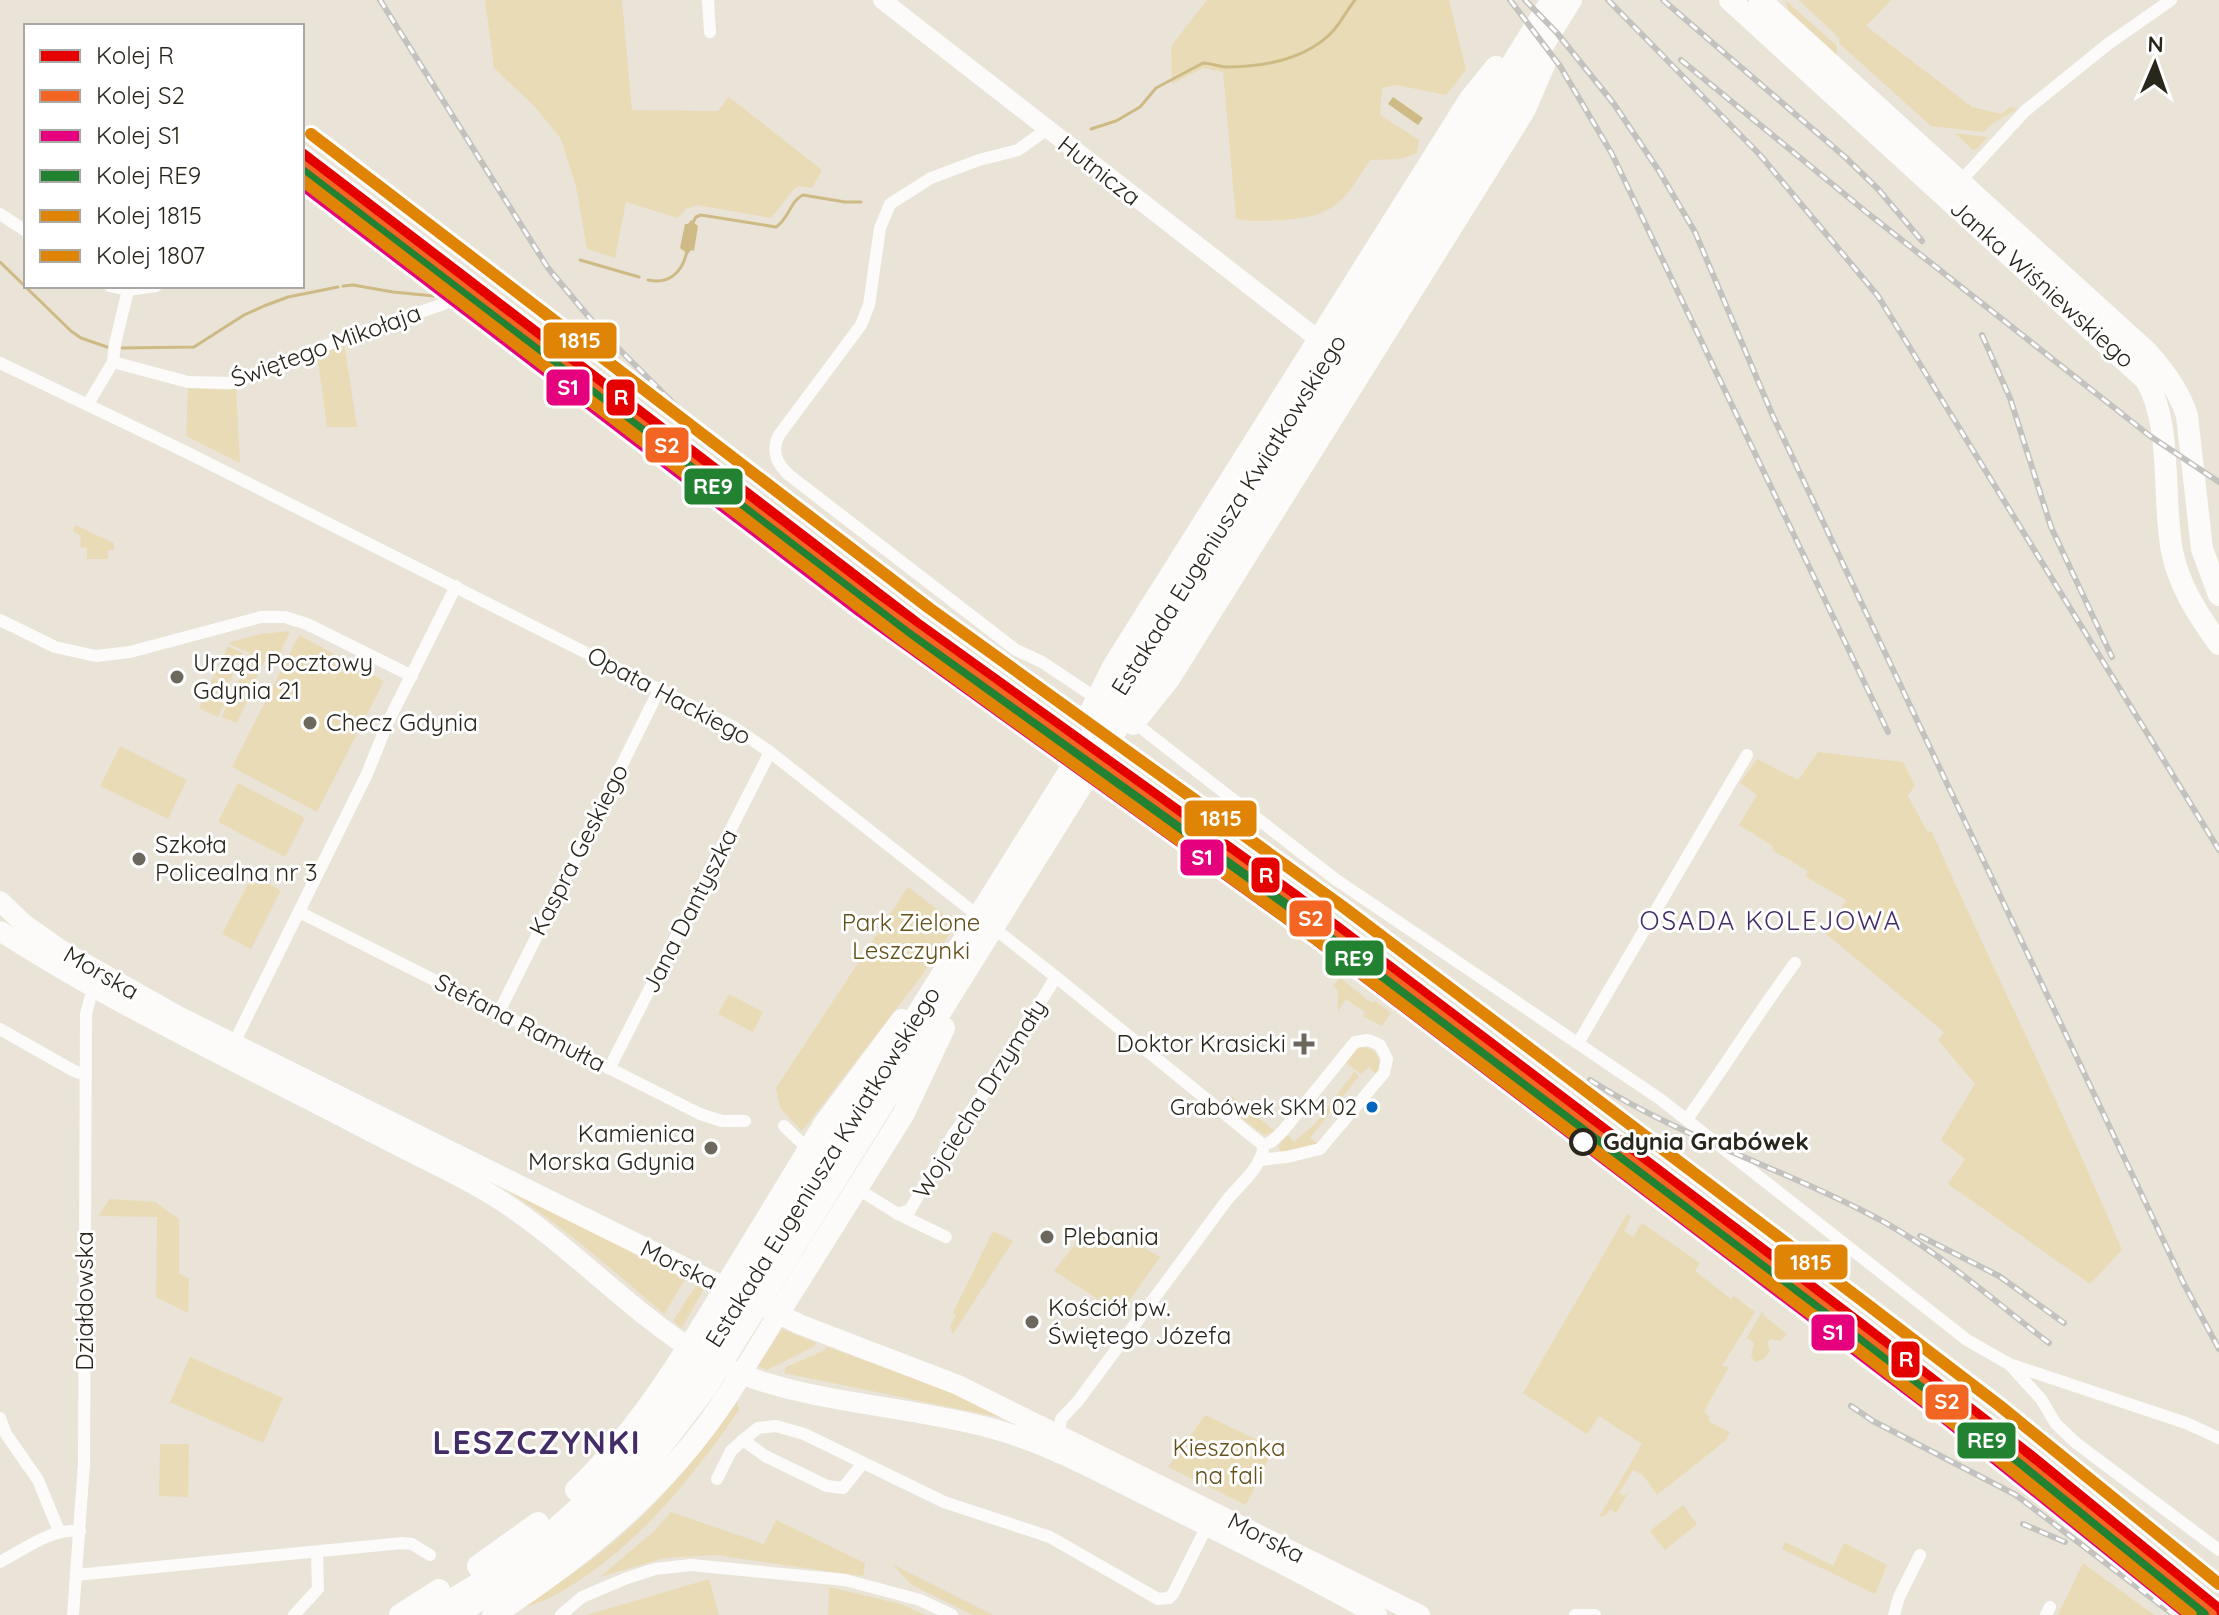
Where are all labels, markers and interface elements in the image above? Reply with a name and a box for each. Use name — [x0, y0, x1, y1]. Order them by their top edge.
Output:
legend — [24, 24, 304, 288]
north arrow — [2115, 24, 2195, 104]
text: N — [2147, 30, 2164, 58]
text: Kolej R — [96, 40, 174, 70]
text: Kolej S2 — [96, 80, 185, 110]
text: Kolej S1 — [96, 120, 180, 150]
street label: Hutnicza — [1052, 129, 1147, 212]
text: Kolej RE9 — [96, 160, 201, 190]
street label: Janka Wiśniewskiego — [1944, 193, 2141, 374]
text: Kolej 1815 — [96, 200, 202, 230]
text: Kolej 1807 — [96, 240, 205, 270]
street label: Świętego Mikołaja — [226, 297, 425, 393]
line badge: 1815 — [542, 321, 618, 360]
text: 1815 — [559, 326, 601, 354]
street label: Estakada Eugeniusza Kwiatkowskiego — [1104, 328, 1352, 701]
line badge: S1 — [545, 368, 591, 407]
text: S1 — [557, 373, 579, 401]
line badge: R — [605, 378, 636, 417]
text: R — [613, 383, 629, 411]
line badge: S2 — [644, 426, 690, 464]
text: S2 — [654, 431, 680, 459]
line badge: RE9 — [683, 467, 744, 506]
text: RE9 — [693, 472, 733, 500]
street label: Opata Hackiego — [582, 639, 757, 751]
place label: Urząd Pocztowy Gdynia 21 — [193, 647, 373, 705]
marker: Urząd Pocztowy Gdynia 21 — [168, 668, 186, 686]
place label: Checz Gdynia — [326, 707, 478, 737]
marker: Checz Gdynia — [301, 714, 319, 732]
street label: Kaspra Geskiego — [522, 759, 634, 940]
line badge: 1815 — [1183, 799, 1258, 838]
text: 1815 — [1200, 804, 1242, 832]
street label: Jana Dantyszka — [635, 823, 743, 998]
place label: Szkoła Policealna nr 3 — [155, 829, 318, 887]
line badge: S1 — [1179, 838, 1225, 877]
text: S1 — [1191, 843, 1213, 871]
marker: Szkoła Policealna nr 3 — [130, 850, 148, 868]
line badge: R — [1250, 856, 1281, 894]
text: R — [1258, 861, 1274, 889]
line badge: S2 — [1288, 899, 1333, 938]
text: S2 — [1298, 904, 1324, 932]
district label: OSADA KOLEJOWA — [1640, 904, 1902, 937]
park label: Park Zielone Leszczynki — [842, 907, 980, 965]
street label: Morska — [58, 939, 145, 1006]
line badge: RE9 — [1324, 939, 1385, 977]
text: RE9 — [1334, 944, 1374, 972]
street label: Stefana Ramułta — [430, 966, 611, 1078]
street label: Estakada Eugeniusza Kwiatkowskiego — [698, 980, 946, 1353]
street label: Wojciecha Drzymały — [906, 993, 1053, 1204]
place label: Doktor Krasicki — [1117, 1028, 1286, 1058]
marker: Doktor Krasicki — [1293, 1033, 1315, 1055]
place label: Grabówek SKM 02 — [1170, 1093, 1357, 1121]
marker: Grabówek SKM 02 — [1364, 1099, 1380, 1115]
place label: Kamienica Morska Gdynia — [528, 1118, 695, 1176]
place label: Gdynia Grabówek — [1603, 1126, 1809, 1156]
marker: Gdynia Grabówek — [1570, 1129, 1596, 1155]
marker: Kamienica Morska Gdynia — [702, 1139, 720, 1157]
place label: Plebania — [1063, 1221, 1159, 1251]
marker: Plebania — [1038, 1228, 1056, 1246]
street label: Działdowska — [69, 1231, 99, 1371]
street label: Morska — [636, 1233, 723, 1296]
line badge: 1815 — [1773, 1243, 1849, 1281]
text: 1815 — [1790, 1248, 1832, 1276]
place label: Kościół pw. Świętego Józefa — [1048, 1292, 1231, 1350]
marker: Kościół pw. Świętego Józefa — [1023, 1313, 1041, 1331]
line badge: S1 — [1810, 1313, 1856, 1352]
text: S1 — [1822, 1318, 1844, 1346]
line badge: R — [1890, 1340, 1921, 1379]
text: R — [1898, 1345, 1914, 1373]
line badge: S2 — [1924, 1383, 1970, 1421]
text: S2 — [1934, 1387, 1960, 1415]
line badge: RE9 — [1956, 1421, 2017, 1460]
district label: LESZCZYNKI — [432, 1422, 642, 1462]
text: RE9 — [1967, 1426, 2007, 1454]
park label: Kieszonka na fali — [1172, 1432, 1286, 1490]
street label: Morska — [1223, 1505, 1310, 1569]

